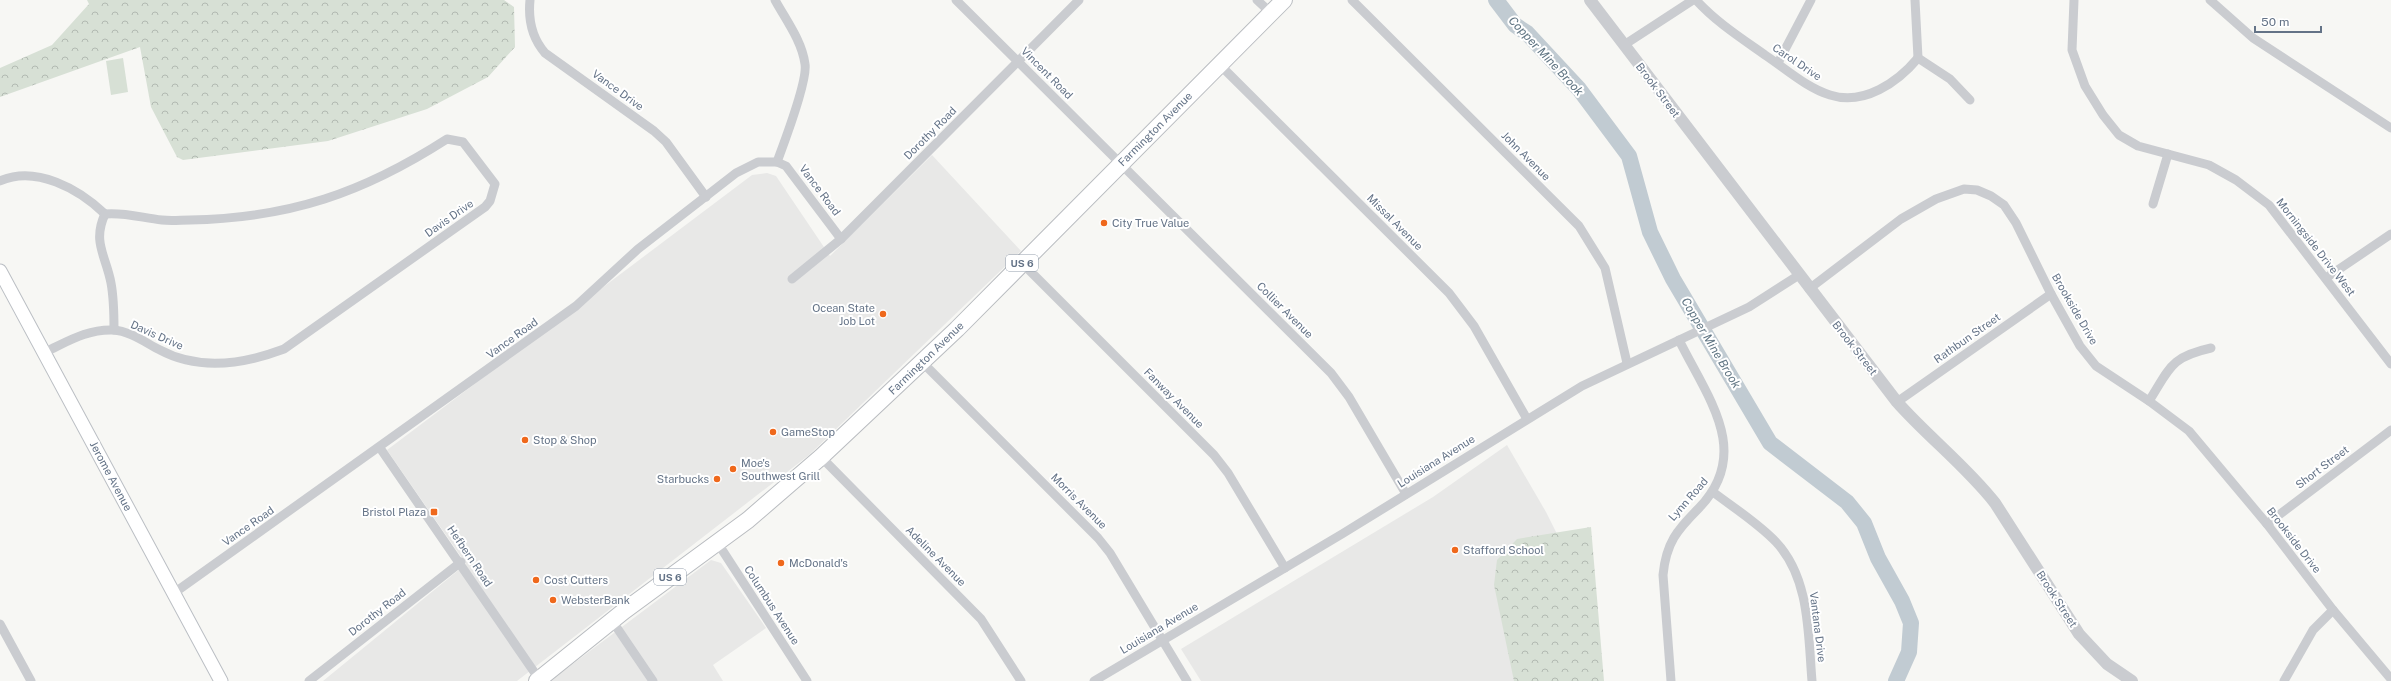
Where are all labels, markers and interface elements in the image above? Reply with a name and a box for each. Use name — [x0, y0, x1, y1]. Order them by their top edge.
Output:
scale bar — [2255, 8, 2321, 34]
water label: Copper Mine Brook — [1506, 13, 1587, 99]
text: 50 m — [2261, 15, 2289, 29]
street label: Carol Drive — [1770, 41, 1824, 83]
street label: Vincent Road — [1019, 45, 1075, 101]
street label: Brook Street — [1634, 60, 1682, 120]
street label: Vance Drive — [590, 67, 646, 113]
street label: Farmington Avenue — [1116, 90, 1194, 168]
street label: Dorothy Road — [901, 104, 959, 162]
street label: John Avenue — [1499, 129, 1553, 183]
street label: Vance Road — [797, 162, 843, 218]
street label: Missal Avenue — [1365, 192, 1425, 252]
street label: Morningside Drive West — [2274, 196, 2358, 298]
street label: Davis Drive — [422, 197, 476, 239]
place label: City True Value — [1112, 217, 1189, 229]
marker: City True Value — [1099, 218, 1109, 228]
road number: US 6 — [1006, 255, 1038, 271]
street label: Brookside Drive — [2050, 271, 2100, 347]
street label: Collier Avenue — [1255, 280, 1315, 340]
water label: Copper Mine Brook — [1678, 295, 1744, 391]
place label: Ocean State Job Lot — [812, 302, 875, 327]
marker: Ocean State Job Lot — [878, 309, 888, 319]
street label: Rathbun Street — [1932, 311, 2002, 365]
street label: Vance Road — [484, 315, 540, 361]
street label: Davis Drive — [129, 318, 185, 352]
street label: Farmington Avenue — [886, 319, 966, 397]
street label: Brook Street — [1830, 319, 1880, 377]
street label: Fanway Avenue — [1142, 366, 1206, 430]
place label: GameStop — [781, 426, 835, 438]
marker: GameStop — [768, 427, 778, 437]
street label: Louisiana Avenue — [1395, 432, 1477, 490]
place label: Stop & Shop — [533, 434, 597, 446]
marker: Stop & Shop — [520, 435, 530, 445]
street label: Jerome Avenue — [88, 439, 134, 513]
street label: Short Street — [2293, 443, 2351, 491]
place label: Moe's Southwest Grill — [741, 457, 820, 482]
marker: Moe's Southwest Grill — [728, 464, 738, 474]
street label: Morris Avenue — [1049, 471, 1109, 531]
place label: Starbucks — [657, 473, 709, 485]
marker: Starbucks — [712, 474, 722, 484]
street label: Lynn Road — [1666, 475, 1710, 523]
street label: Vance Road — [220, 504, 276, 548]
street label: Brookside Drive — [2265, 505, 2323, 575]
place label: Bristol Plaza — [362, 506, 426, 518]
marker: Bristol Plaza — [429, 507, 439, 517]
street label: Hefbern Road — [445, 523, 495, 589]
street label: Adeline Avenue — [904, 524, 968, 588]
place label: Stafford School — [1463, 544, 1544, 556]
marker: Stafford School — [1450, 545, 1460, 555]
place label: McDonald's — [789, 557, 848, 569]
marker: McDonald's — [776, 558, 786, 568]
street label: Columbus Avenue — [742, 563, 802, 647]
street label: Brook Street — [2034, 568, 2080, 630]
road number: US 6 — [654, 569, 686, 585]
place label: Cost Cutters — [544, 574, 608, 586]
marker: Cost Cutters — [531, 575, 541, 585]
street label: Dorothy Road — [346, 586, 408, 638]
street label: Vantana Drive — [1808, 591, 1828, 663]
place label: WebsterBank — [561, 594, 630, 606]
marker: WebsterBank — [548, 595, 558, 605]
street label: Louisiana Avenue — [1118, 600, 1200, 656]

